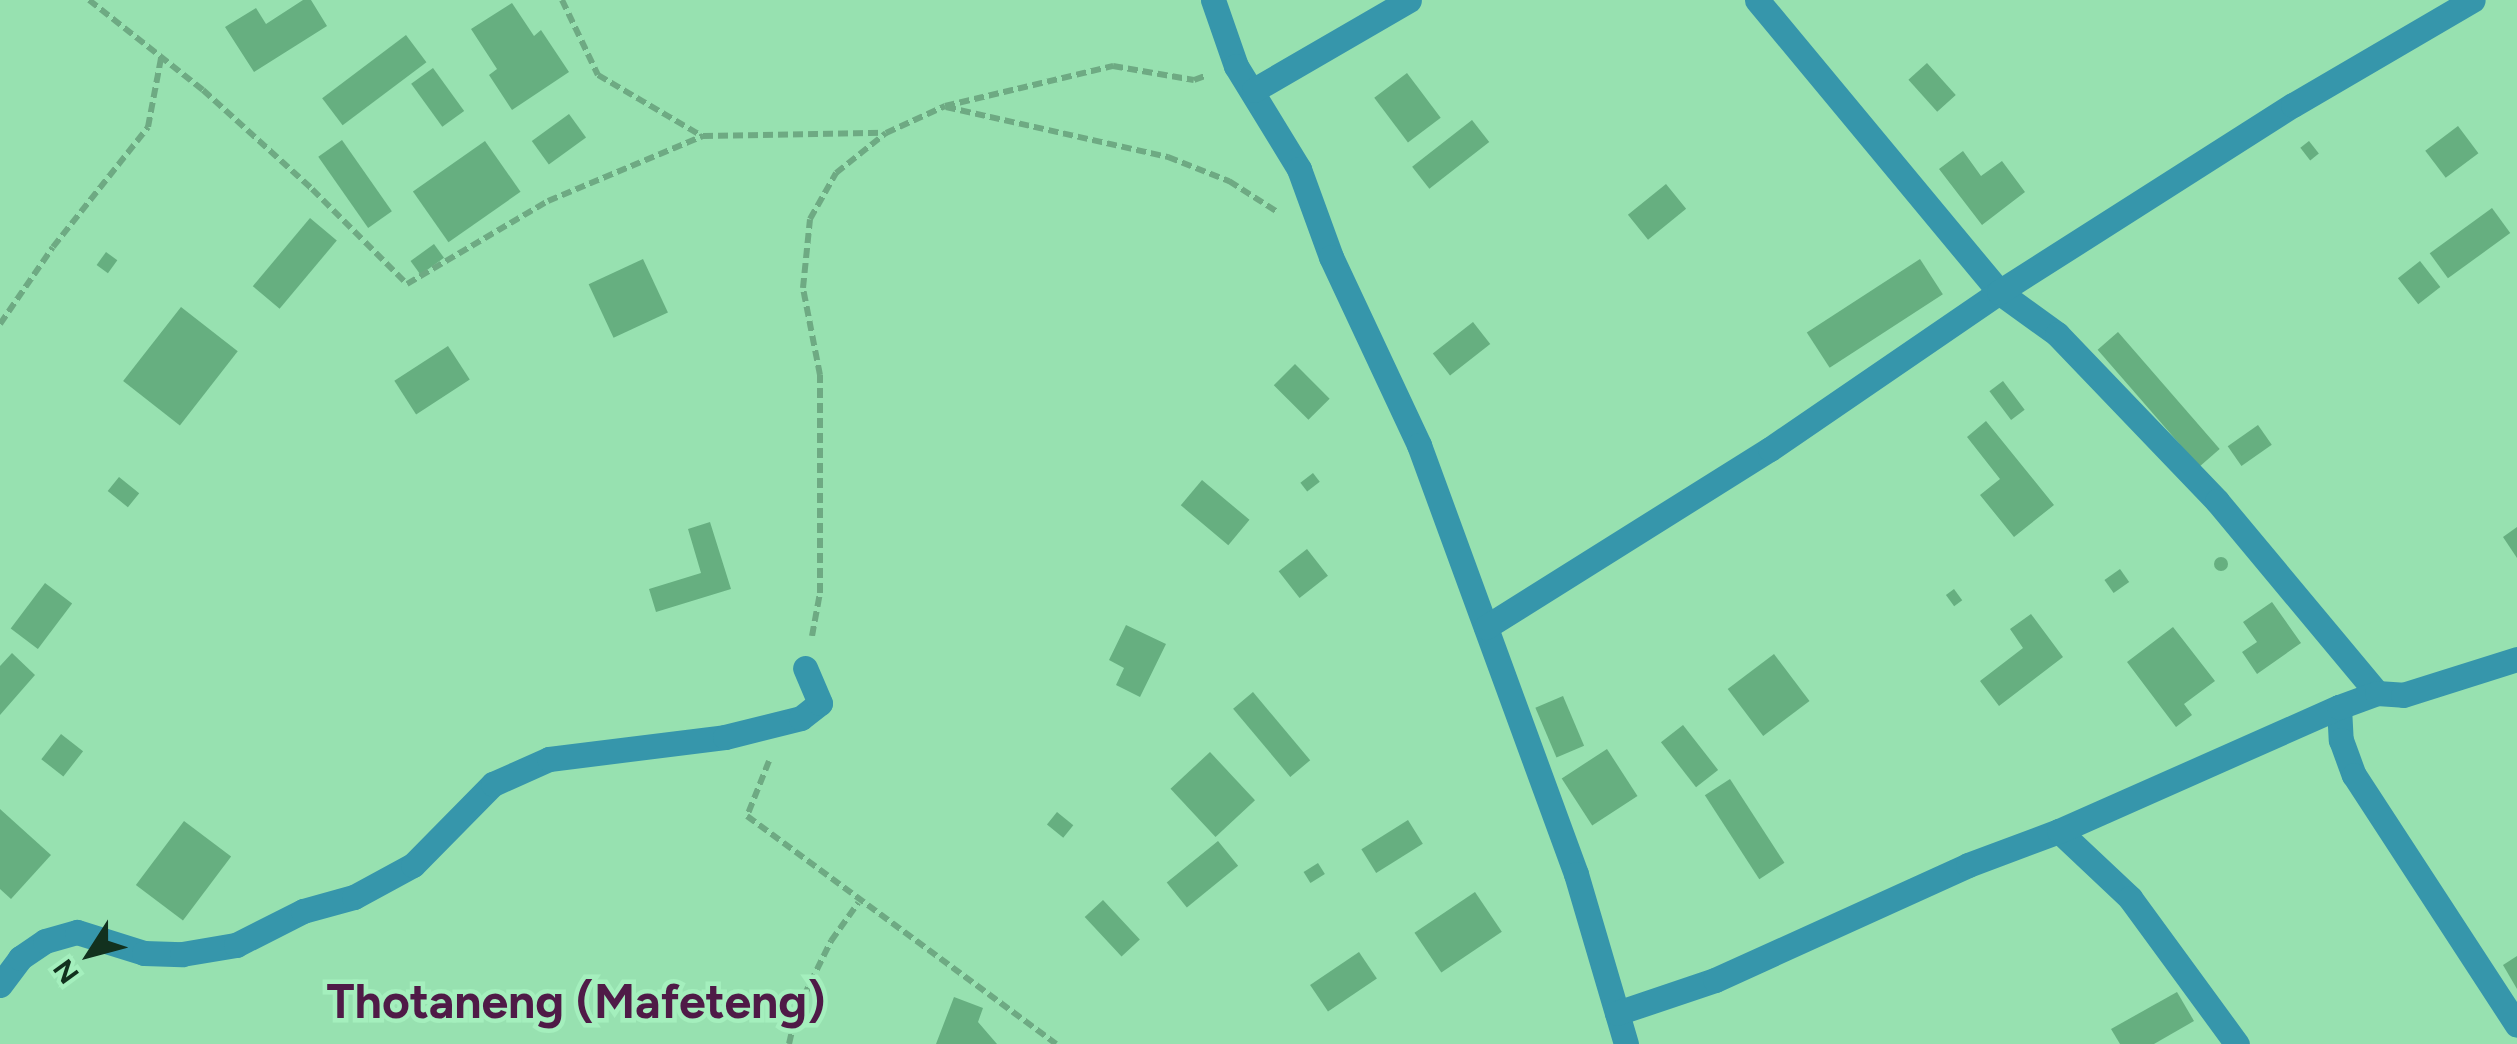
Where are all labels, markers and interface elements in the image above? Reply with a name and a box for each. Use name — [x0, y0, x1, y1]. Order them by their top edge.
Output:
north arrow — [40, 904, 140, 1004]
text: N — [46, 953, 86, 990]
district label: Thotaneng (Mafeteng) — [327, 973, 825, 1031]

